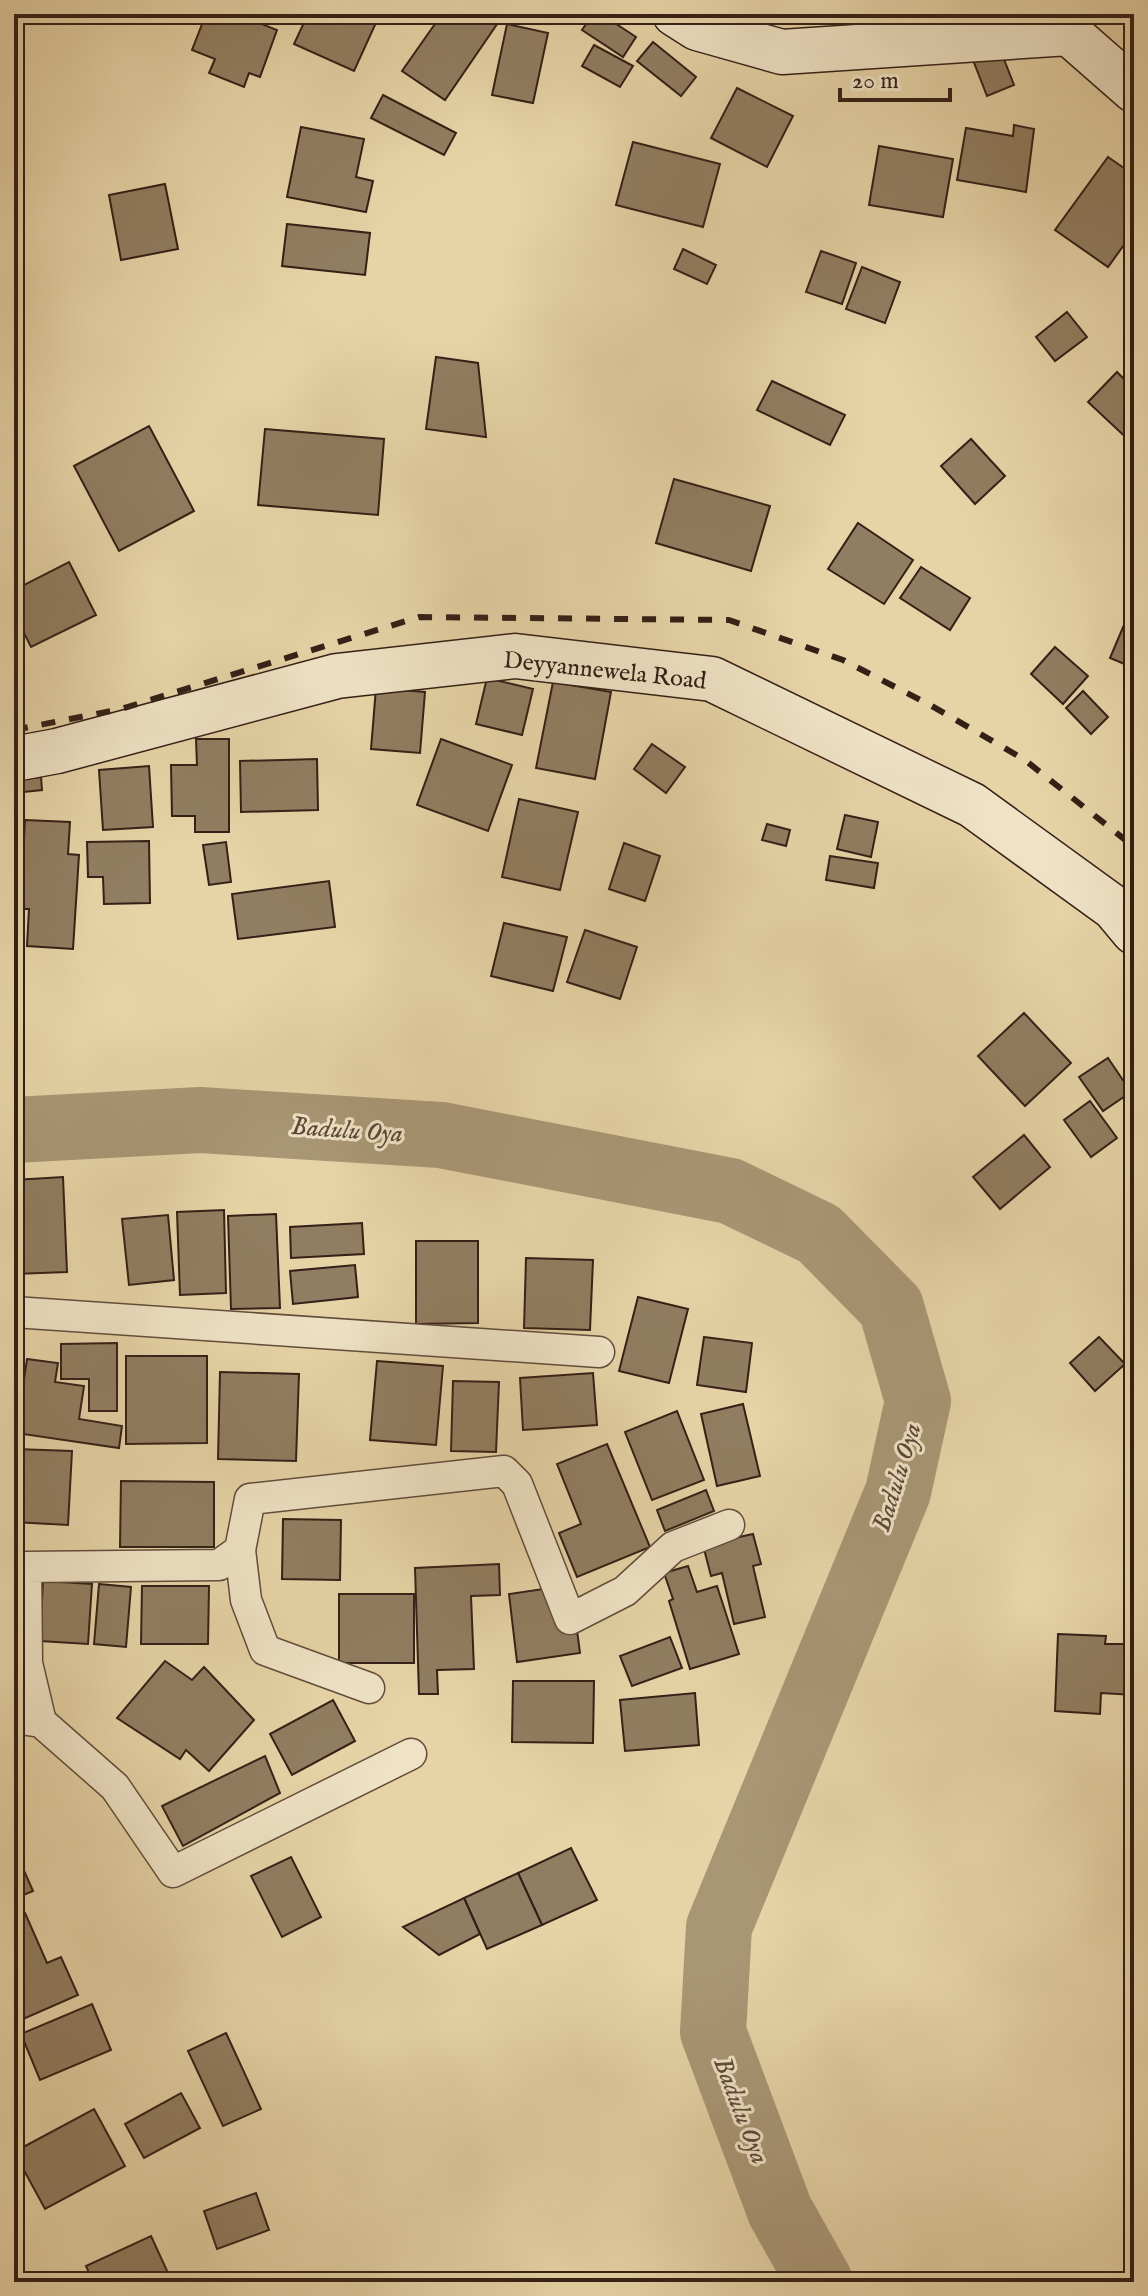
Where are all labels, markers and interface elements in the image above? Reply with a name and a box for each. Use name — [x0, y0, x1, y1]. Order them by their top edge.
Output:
scale bar — [840, 52, 950, 102]
text: 20 m — [852, 66, 899, 97]
street label: Deyyannewela Road — [502, 645, 708, 698]
water label: Badulu Oya — [290, 1110, 404, 1151]
water label: Badulu Oya — [865, 1419, 930, 1536]
water label: Badulu Oya — [705, 2052, 776, 2169]

